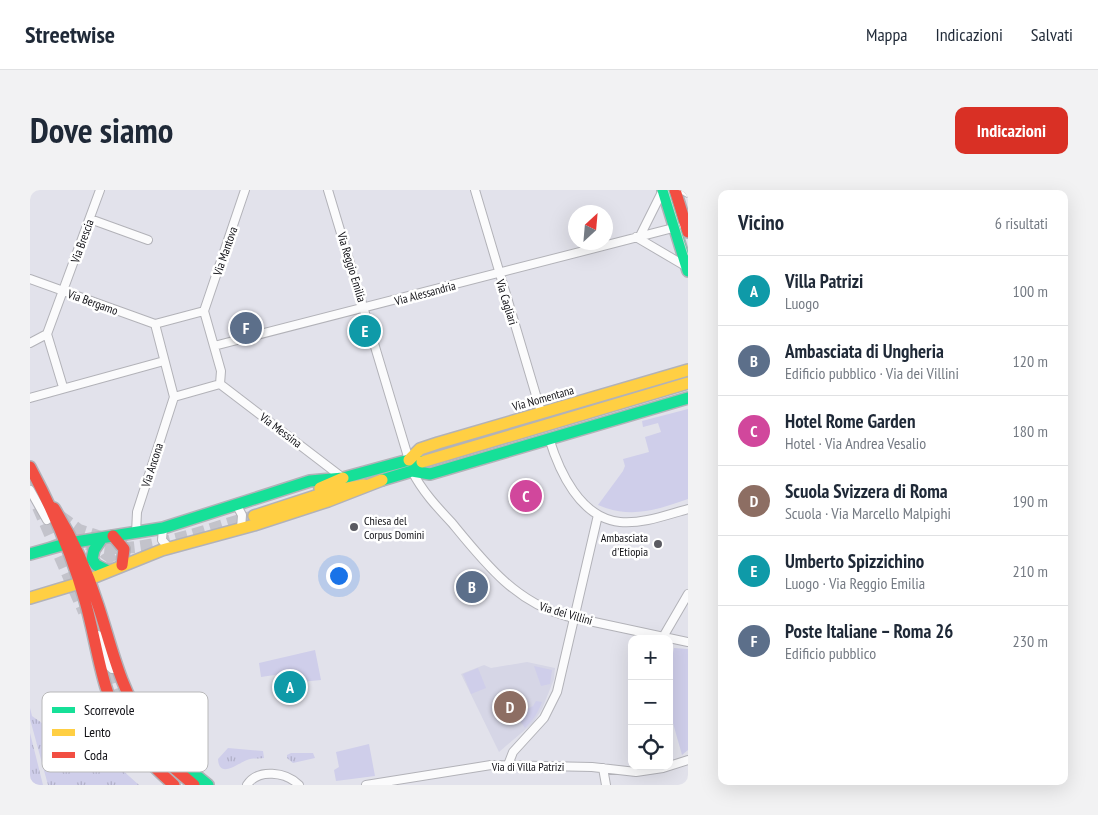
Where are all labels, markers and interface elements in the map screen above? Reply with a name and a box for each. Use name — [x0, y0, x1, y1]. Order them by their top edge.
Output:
text: Streetwise — [25, 19, 115, 50]
text: Mappa — [866, 23, 907, 46]
text: Indicazioni — [935, 23, 1003, 46]
text: Salvati — [1031, 23, 1073, 46]
text: Dove siamo — [30, 107, 173, 153]
button: Indicazioni — [955, 107, 1068, 154]
north arrow — [568, 205, 613, 250]
text: Vicino — [738, 209, 784, 236]
text: 6 risultati — [995, 213, 1048, 233]
street label: Via Brescia — [67, 217, 97, 266]
street label: Via Mantova — [209, 224, 240, 278]
street label: Via Reggio Emilia — [334, 229, 370, 304]
text: Villa Patrizi — [785, 269, 863, 293]
street label: Via Cagliari — [493, 276, 521, 327]
street label: Via Alessandria — [392, 278, 457, 309]
text: A — [750, 281, 758, 301]
text: 100 m — [1013, 281, 1048, 301]
street label: Via Bergamo — [65, 286, 120, 318]
text: Luogo — [785, 293, 819, 313]
pin: F — [230, 309, 262, 347]
pin: E — [349, 312, 381, 350]
text: Ambasciata di Ungheria — [785, 339, 944, 363]
text: B — [750, 351, 758, 371]
text: 120 m — [1013, 351, 1048, 371]
text: Edificio pubblico · Via dei Villini — [785, 363, 959, 383]
street label: Via Nomentana — [510, 382, 576, 414]
street label: Via Messina — [256, 409, 305, 451]
text: Hotel Rome Garden — [785, 409, 915, 433]
text: C — [750, 421, 758, 441]
text: 180 m — [1013, 421, 1048, 441]
text: Hotel · Via Andrea Vesalio — [785, 433, 926, 453]
street label: Via Ancona — [138, 441, 166, 490]
pin: C — [510, 477, 542, 515]
text: Scuola Svizzera di Roma — [785, 479, 948, 503]
text: D — [750, 491, 758, 511]
text: 190 m — [1013, 491, 1048, 511]
text: Scuola · Via Marcello Malpighi — [785, 503, 951, 523]
place label: Chiesa del Corpus Domini — [364, 513, 424, 542]
marker: Chiesa del Corpus Domini — [348, 521, 360, 533]
place label: Ambasciata d'Etiopia — [601, 530, 648, 559]
marker: Ambasciata d'Etiopia — [652, 538, 664, 550]
text: Umberto Spizzichino — [785, 549, 924, 573]
text: E — [751, 561, 757, 581]
text: 210 m — [1013, 561, 1048, 581]
your location — [326, 563, 352, 589]
pin: B — [456, 568, 488, 606]
text: Luogo · Via Reggio Emilia — [785, 573, 925, 593]
street label: Via dei Villini — [537, 598, 594, 628]
text: Poste Italiane – Roma 26 — [785, 619, 953, 643]
text: F — [751, 631, 757, 651]
text: 230 m — [1013, 631, 1048, 651]
map controls — [628, 635, 673, 770]
button: + — [628, 635, 673, 680]
text: Edificio pubblico — [785, 643, 876, 663]
pin: A — [274, 668, 306, 706]
button: − — [628, 680, 673, 725]
pin: D — [494, 688, 526, 726]
legend — [42, 692, 208, 772]
text: Scorrevole — [84, 701, 135, 719]
text: Lento — [84, 723, 111, 741]
button: locate — [628, 725, 673, 770]
text: Coda — [84, 746, 108, 764]
street label: Via di Villa Patrizi — [491, 759, 564, 774]

